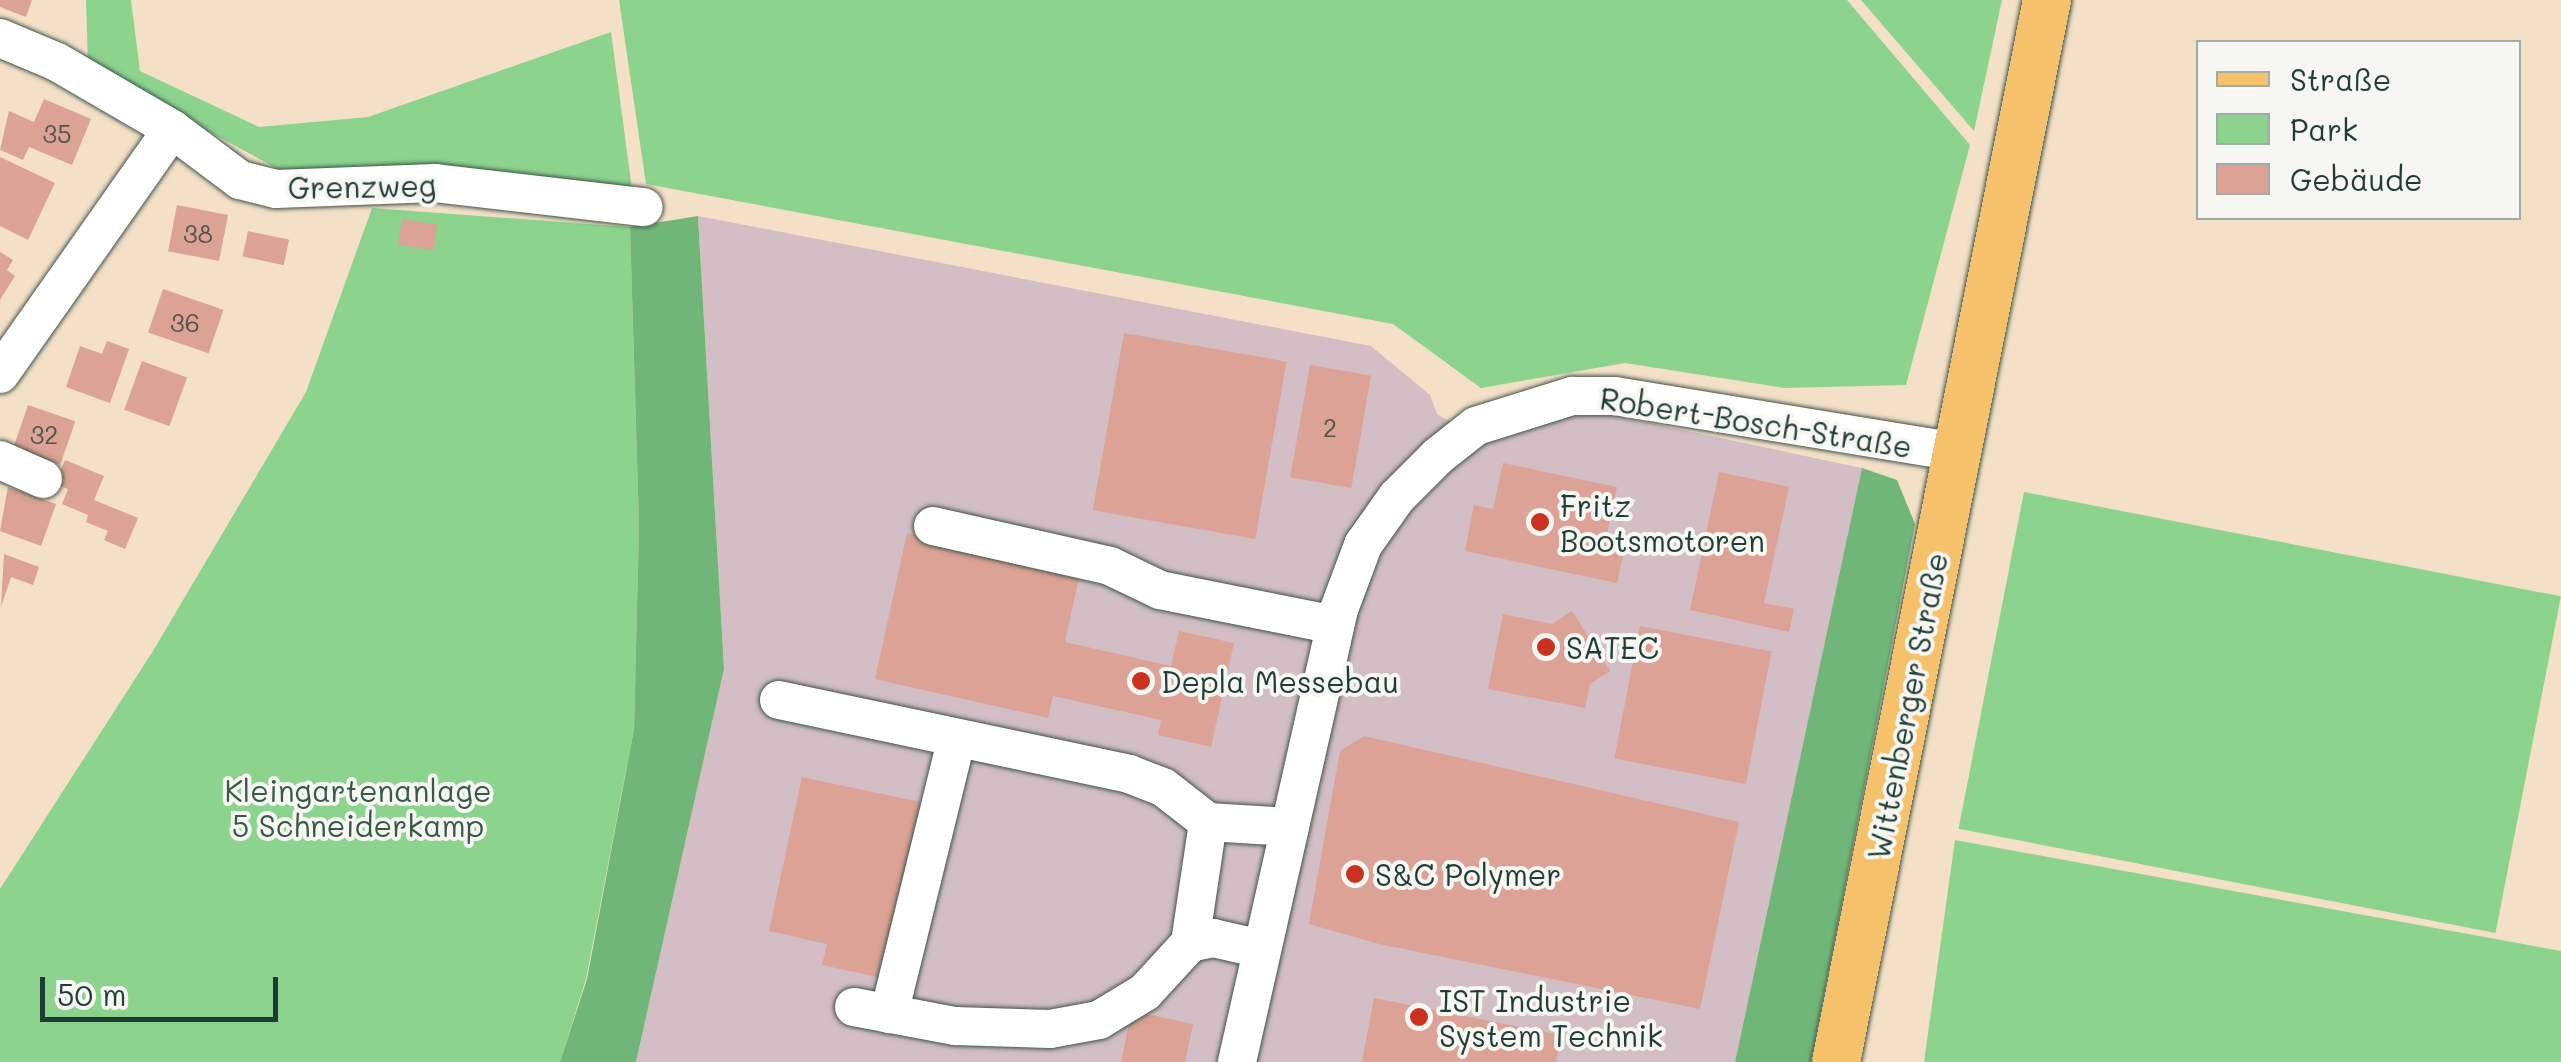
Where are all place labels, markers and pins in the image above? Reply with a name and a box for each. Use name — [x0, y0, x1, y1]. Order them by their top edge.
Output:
place label: Fritz Bootsmotoren — [1560, 487, 1765, 558]
marker: Fritz Bootsmotoren — [1529, 511, 1551, 533]
place label: SATEC — [1566, 629, 1659, 665]
marker: SATEC — [1535, 636, 1557, 658]
place label: Depla Messebau — [1161, 663, 1399, 699]
marker: Depla Messebau — [1130, 670, 1152, 692]
place label: S&C Polymer — [1375, 856, 1561, 892]
marker: S&C Polymer — [1344, 863, 1366, 885]
place label: IST Industrie System Technik — [1439, 982, 1663, 1052]
marker: IST Industrie System Technik — [1408, 1006, 1430, 1028]

